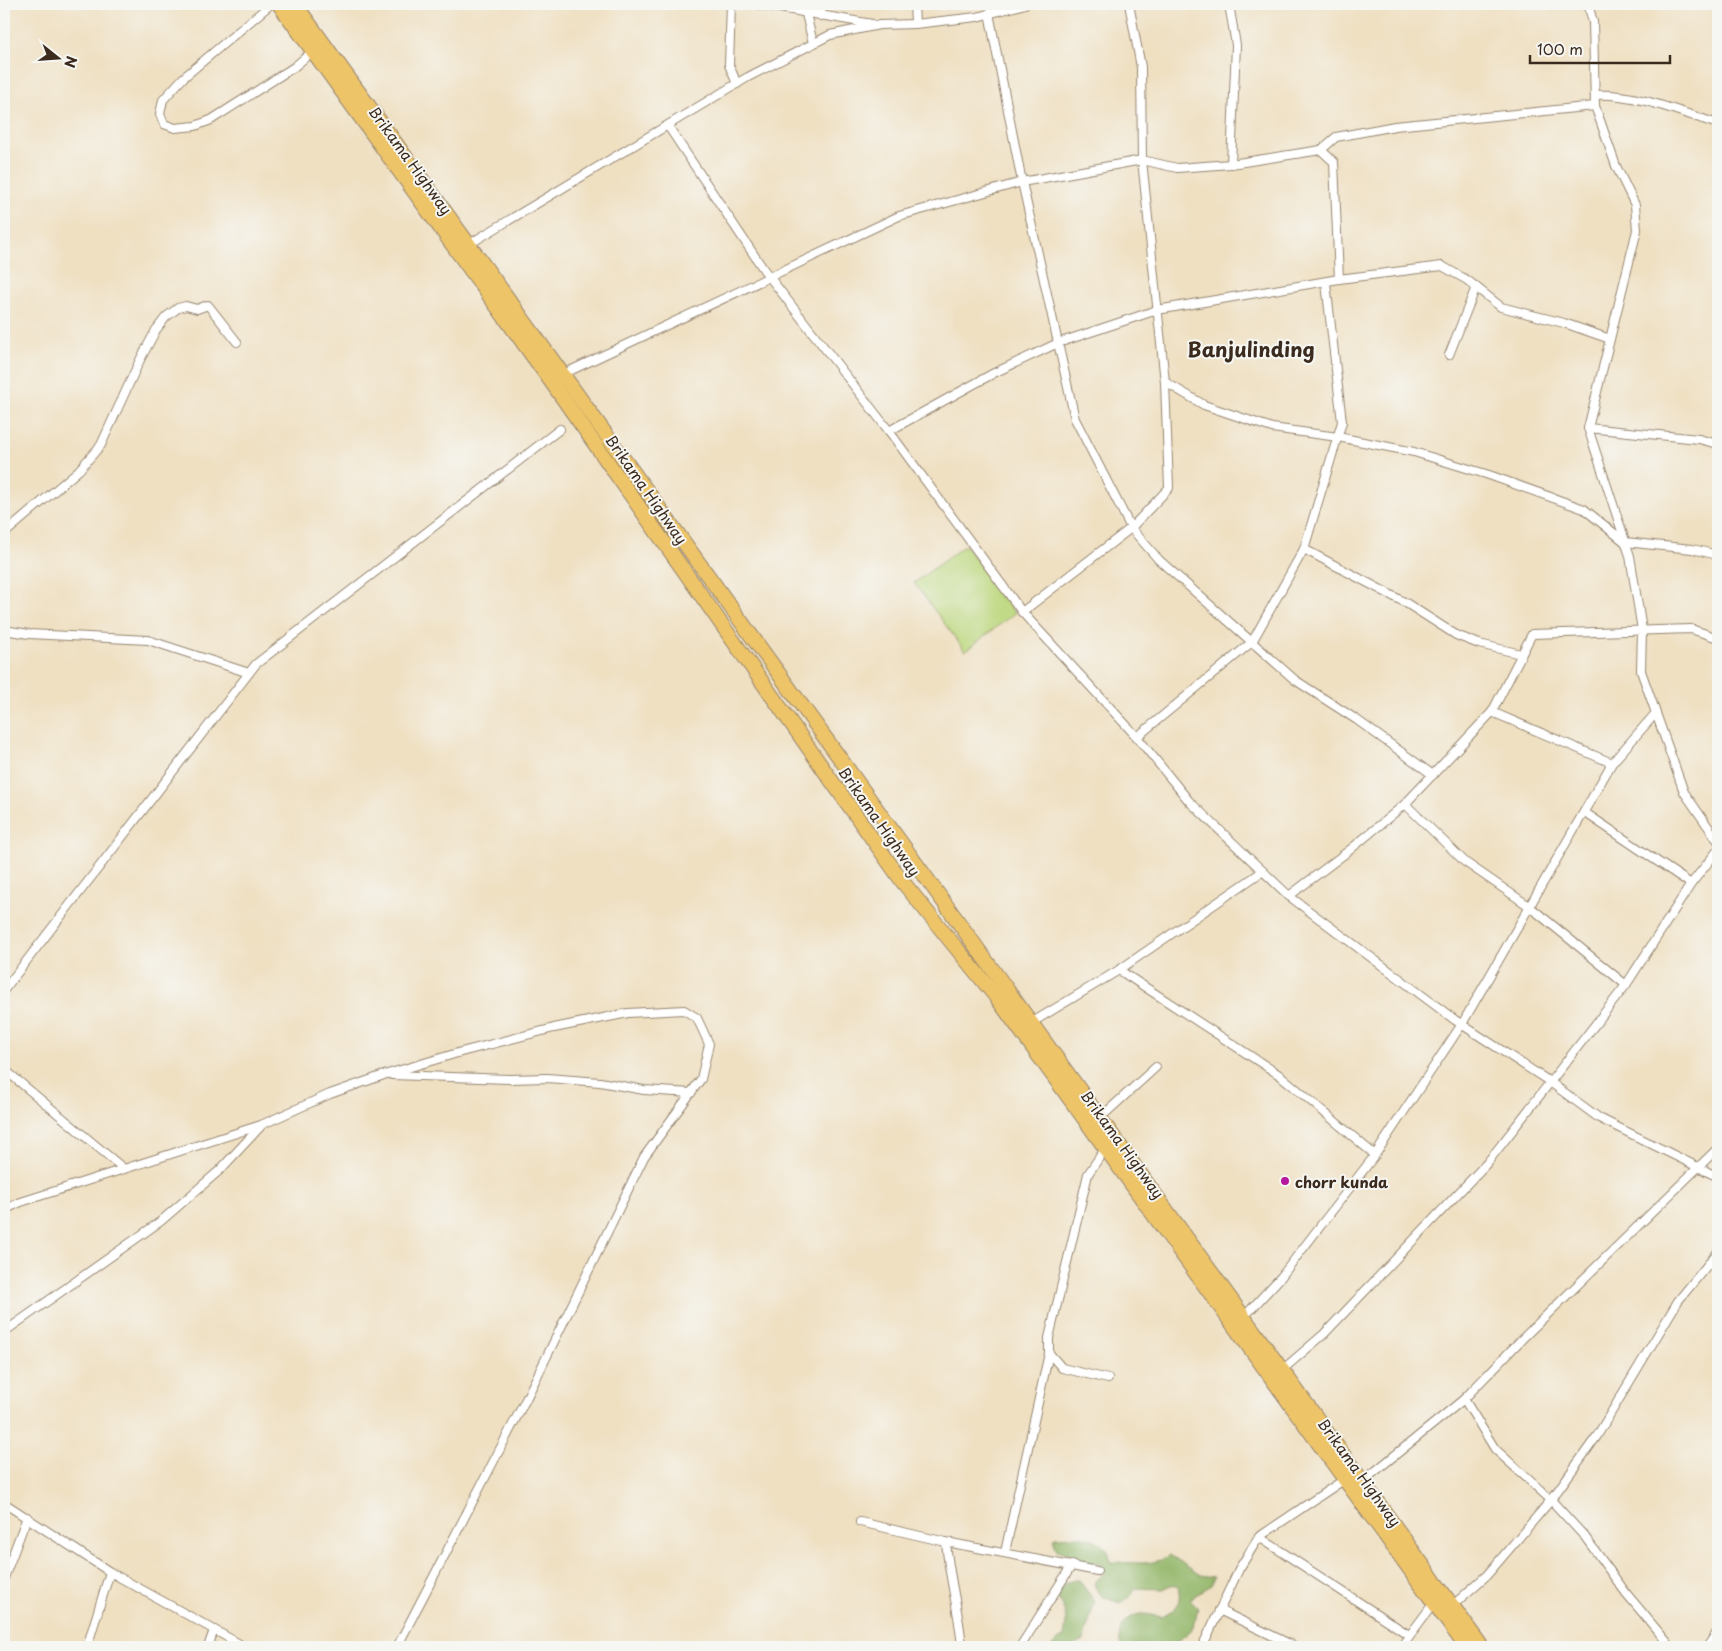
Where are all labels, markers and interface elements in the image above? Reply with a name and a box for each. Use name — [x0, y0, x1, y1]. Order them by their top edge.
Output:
north arrow — [32, 32, 82, 82]
scale bar — [1530, 32, 1670, 64]
text: 100 m — [1537, 37, 1583, 60]
text: N — [59, 54, 83, 70]
street label: Brikama Highway — [364, 101, 458, 219]
district label: Banjulinding — [1187, 334, 1315, 364]
street label: Brikama Highway — [600, 429, 694, 549]
street label: Brikama Highway — [833, 761, 927, 881]
street label: Brikama Highway — [1076, 1085, 1170, 1203]
place label: chorr kunda — [1295, 1170, 1389, 1193]
marker: chorr kunda — [1279, 1175, 1291, 1187]
street label: Brikama Highway — [1313, 1413, 1407, 1531]

